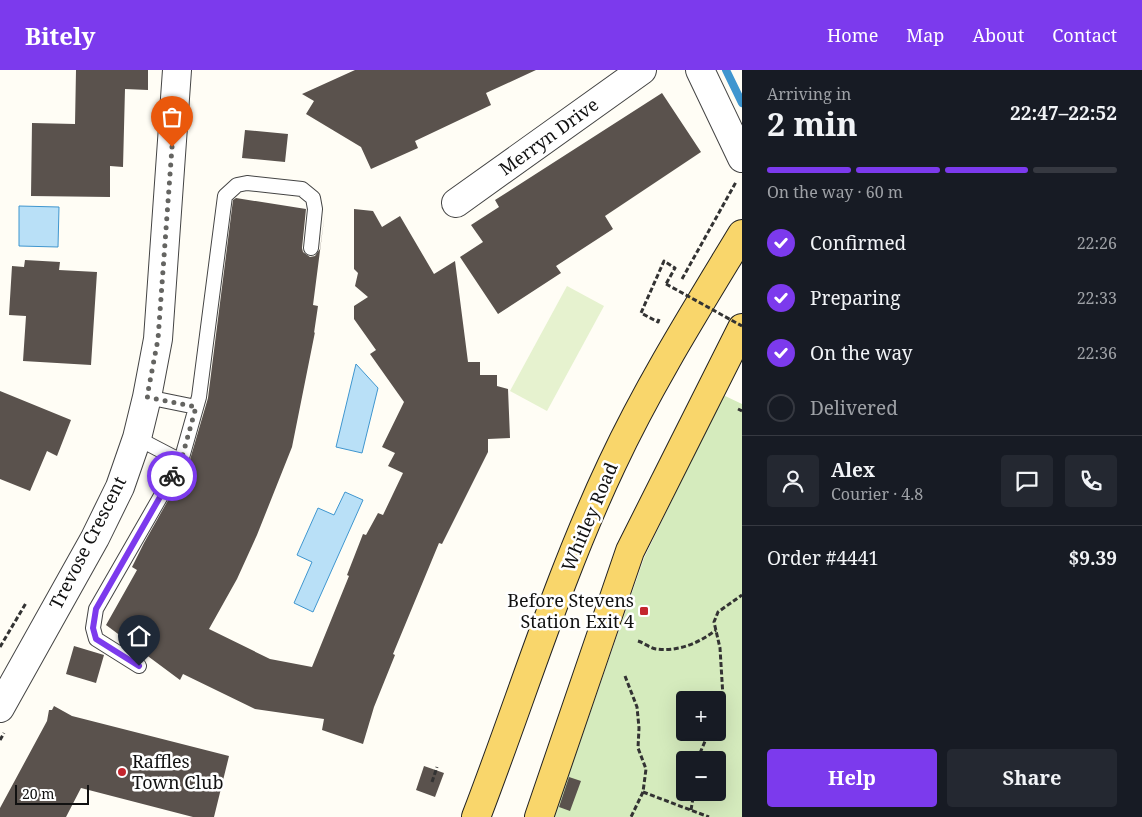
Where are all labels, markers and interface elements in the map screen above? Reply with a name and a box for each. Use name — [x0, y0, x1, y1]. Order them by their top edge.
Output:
text: Bitely — [25, 19, 95, 52]
text: Home — [827, 23, 878, 47]
text: Map — [906, 23, 944, 47]
text: About — [972, 23, 1024, 47]
text: Contact — [1052, 23, 1117, 47]
text: Arriving in — [767, 83, 851, 105]
street label: Merryn Drive — [494, 92, 603, 180]
pin — [151, 96, 193, 147]
text: 22:47–22:52 — [1010, 100, 1117, 126]
text: 2 min — [767, 102, 858, 145]
icon: bag — [158, 103, 186, 131]
text: On the way · 60 m — [767, 181, 903, 203]
icon: check — [767, 229, 795, 257]
text: Confirmed — [810, 230, 906, 256]
text: 22:26 — [1077, 232, 1117, 254]
icon: check — [767, 284, 795, 312]
text: Preparing — [810, 285, 900, 311]
text: 22:33 — [1077, 287, 1117, 309]
icon: check — [767, 339, 795, 367]
text: On the way — [810, 340, 913, 366]
text: 22:36 — [1077, 342, 1117, 364]
text: Delivered — [810, 395, 898, 421]
courier — [147, 451, 197, 501]
button: person — [767, 455, 819, 507]
button: chat — [1001, 455, 1053, 507]
button: phone — [1065, 455, 1117, 507]
text: Alex — [831, 457, 875, 483]
street label: Whitley Road — [555, 459, 623, 575]
icon: bike — [158, 462, 186, 490]
street label: Trevose Crescent — [43, 472, 131, 613]
text: Courier · 4.8 — [831, 483, 923, 505]
text: Order #4441 — [767, 545, 879, 571]
text: $9.39 — [1068, 545, 1117, 571]
place label: Before Stevens Station Exit 4 — [507, 588, 634, 633]
marker: Before Stevens Station Exit 4 — [638, 605, 650, 617]
pin — [118, 615, 160, 666]
icon: home — [125, 622, 153, 650]
map controls — [676, 691, 726, 801]
button: + — [676, 691, 726, 741]
place label: Raffles Town Club — [132, 749, 223, 794]
button: Help — [767, 749, 937, 807]
button: Share — [947, 749, 1117, 807]
button: − — [676, 751, 726, 801]
marker: Raffles Town Club — [116, 766, 128, 778]
scale bar — [15, 782, 89, 805]
text: 20 m — [22, 784, 55, 803]

